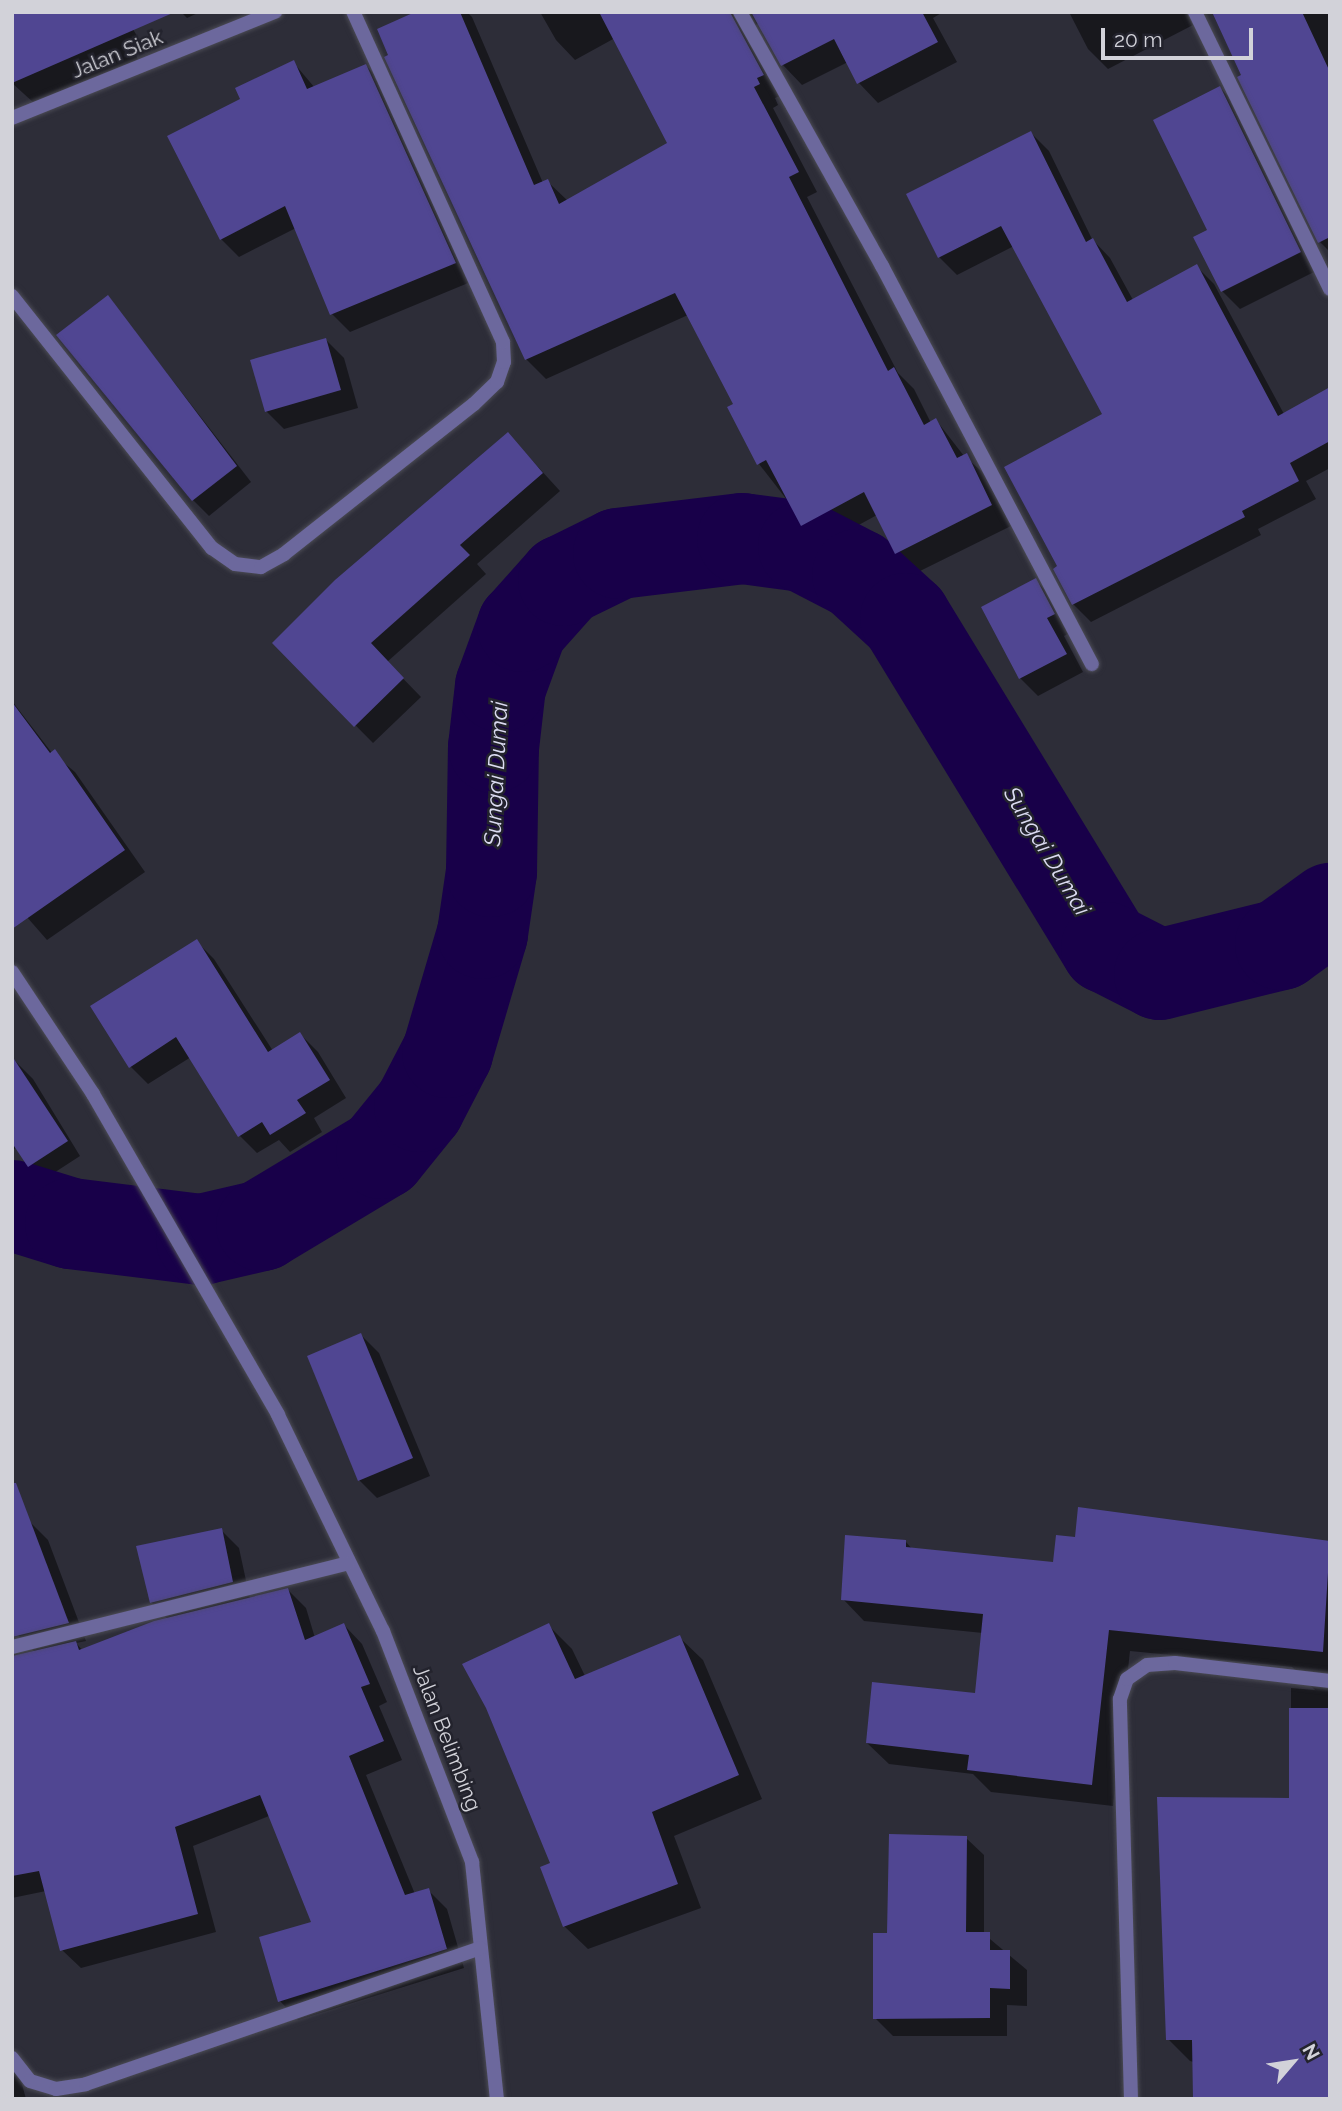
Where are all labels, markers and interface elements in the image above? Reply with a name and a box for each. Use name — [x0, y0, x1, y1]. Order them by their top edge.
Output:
scale bar — [1104, 14, 1256, 58]
street label: Jalan Siak — [68, 24, 166, 84]
text: 20 m — [1114, 27, 1162, 52]
water label: Sungai Dumai — [478, 701, 514, 847]
water label: Sungai Dumai — [998, 782, 1096, 920]
street label: Jalan Belimbing — [408, 1661, 486, 1815]
north arrow — [1258, 2027, 1328, 2097]
text: N — [1298, 2040, 1325, 2063]

